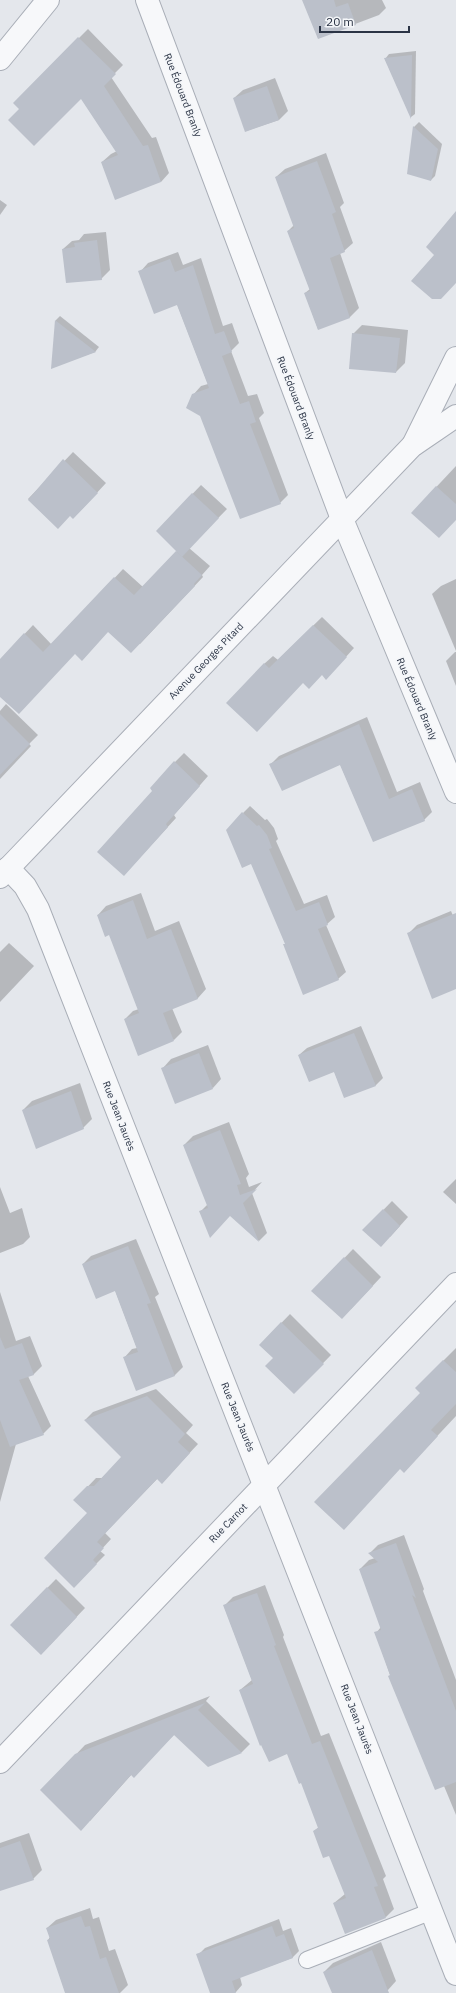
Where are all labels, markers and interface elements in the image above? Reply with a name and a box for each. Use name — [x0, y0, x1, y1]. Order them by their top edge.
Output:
scale bar — [320, 8, 409, 34]
text: 20 m — [326, 14, 354, 29]
street label: Rue Édouard Branly — [161, 51, 205, 139]
street label: Rue Édouard Branly — [274, 354, 318, 442]
street label: Avenue Georges Pitard — [166, 620, 246, 702]
street label: Rue Édouard Branly — [394, 656, 440, 742]
street label: Rue Jean Jaurès — [100, 1079, 138, 1153]
street label: Rue Jean Jaurès — [218, 1380, 258, 1454]
street label: Rue Carnot — [206, 1500, 250, 1545]
street label: Rue Jean Jaurès — [338, 1682, 376, 1756]

